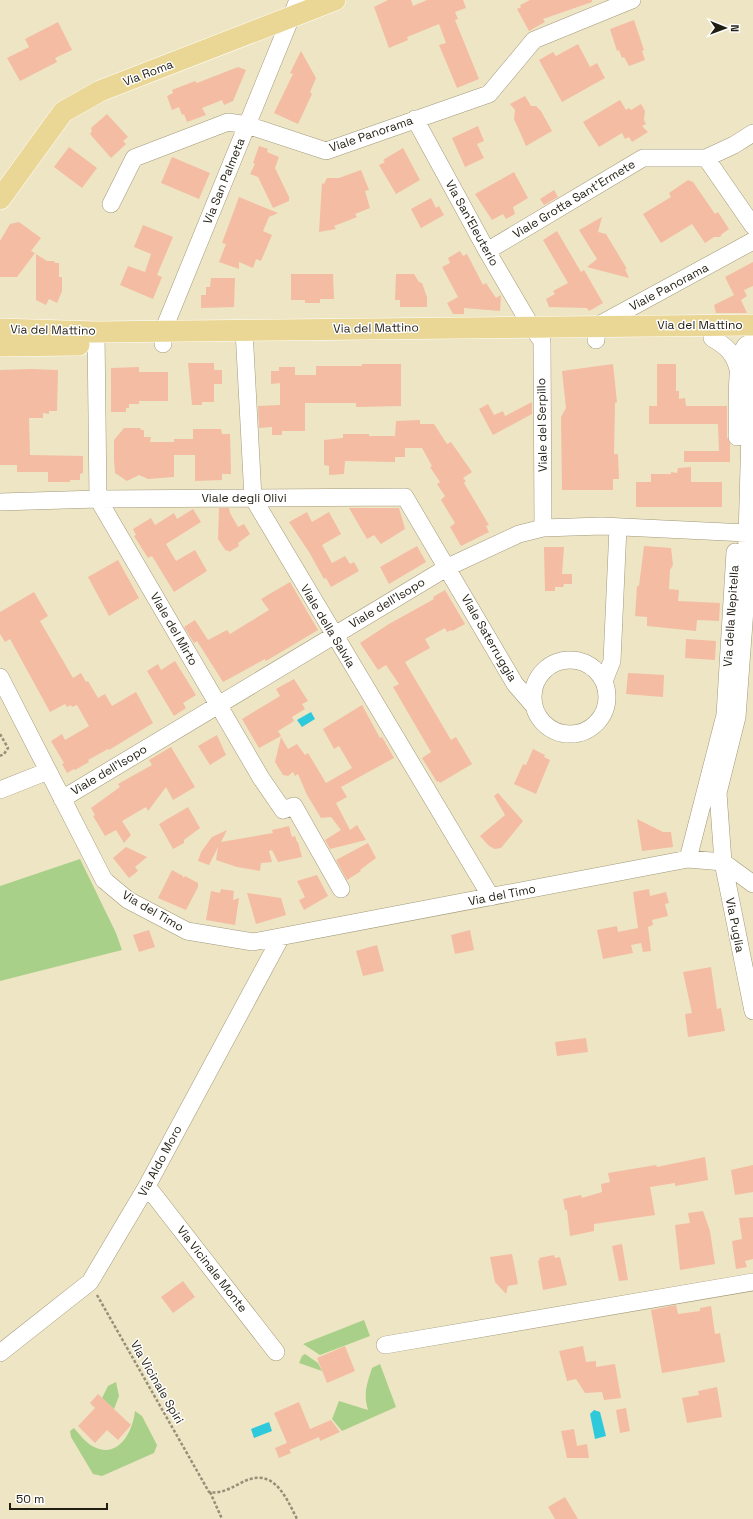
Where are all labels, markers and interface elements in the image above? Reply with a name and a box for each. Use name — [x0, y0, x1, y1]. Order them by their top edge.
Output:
north arrow — [705, 8, 745, 48]
text: N — [728, 24, 742, 32]
street label: Via Roma — [121, 56, 175, 90]
street label: Viale Panorama — [327, 112, 415, 156]
street label: Via San Palmeta — [199, 135, 249, 226]
street label: Viale Grotta Sant'Ermete — [510, 156, 638, 242]
street label: Via San'Eleuterio — [442, 177, 502, 269]
street label: Viale Panorama — [627, 259, 712, 315]
street label: Via del Mattino — [657, 317, 743, 333]
street label: Via del Mattino — [333, 319, 419, 337]
street label: Via del Mattino — [10, 321, 96, 339]
street label: Viale del Serpillo — [533, 378, 551, 472]
street label: Viale degli Olivi — [201, 490, 287, 506]
street label: Via della Nepitella — [719, 564, 743, 667]
street label: Viale dell'Isopo — [346, 574, 428, 632]
street label: Viale della Salvia — [297, 581, 359, 671]
street label: Viale del Mirto — [147, 590, 201, 668]
street label: Viale Saterruggia — [457, 591, 521, 685]
street label: Viale dell'Isopo — [68, 741, 150, 799]
street label: Via del Timo — [467, 881, 537, 909]
street label: Via del Timo — [119, 887, 187, 935]
street label: Via Puglia — [722, 896, 748, 954]
street label: Via Aldo Moro — [135, 1123, 185, 1199]
street label: Via Vicinale Monte — [173, 1223, 251, 1315]
street label: Via Vicinale Spiri — [127, 1337, 187, 1427]
scale bar — [10, 1485, 107, 1511]
text: 50 m — [16, 1491, 44, 1507]

